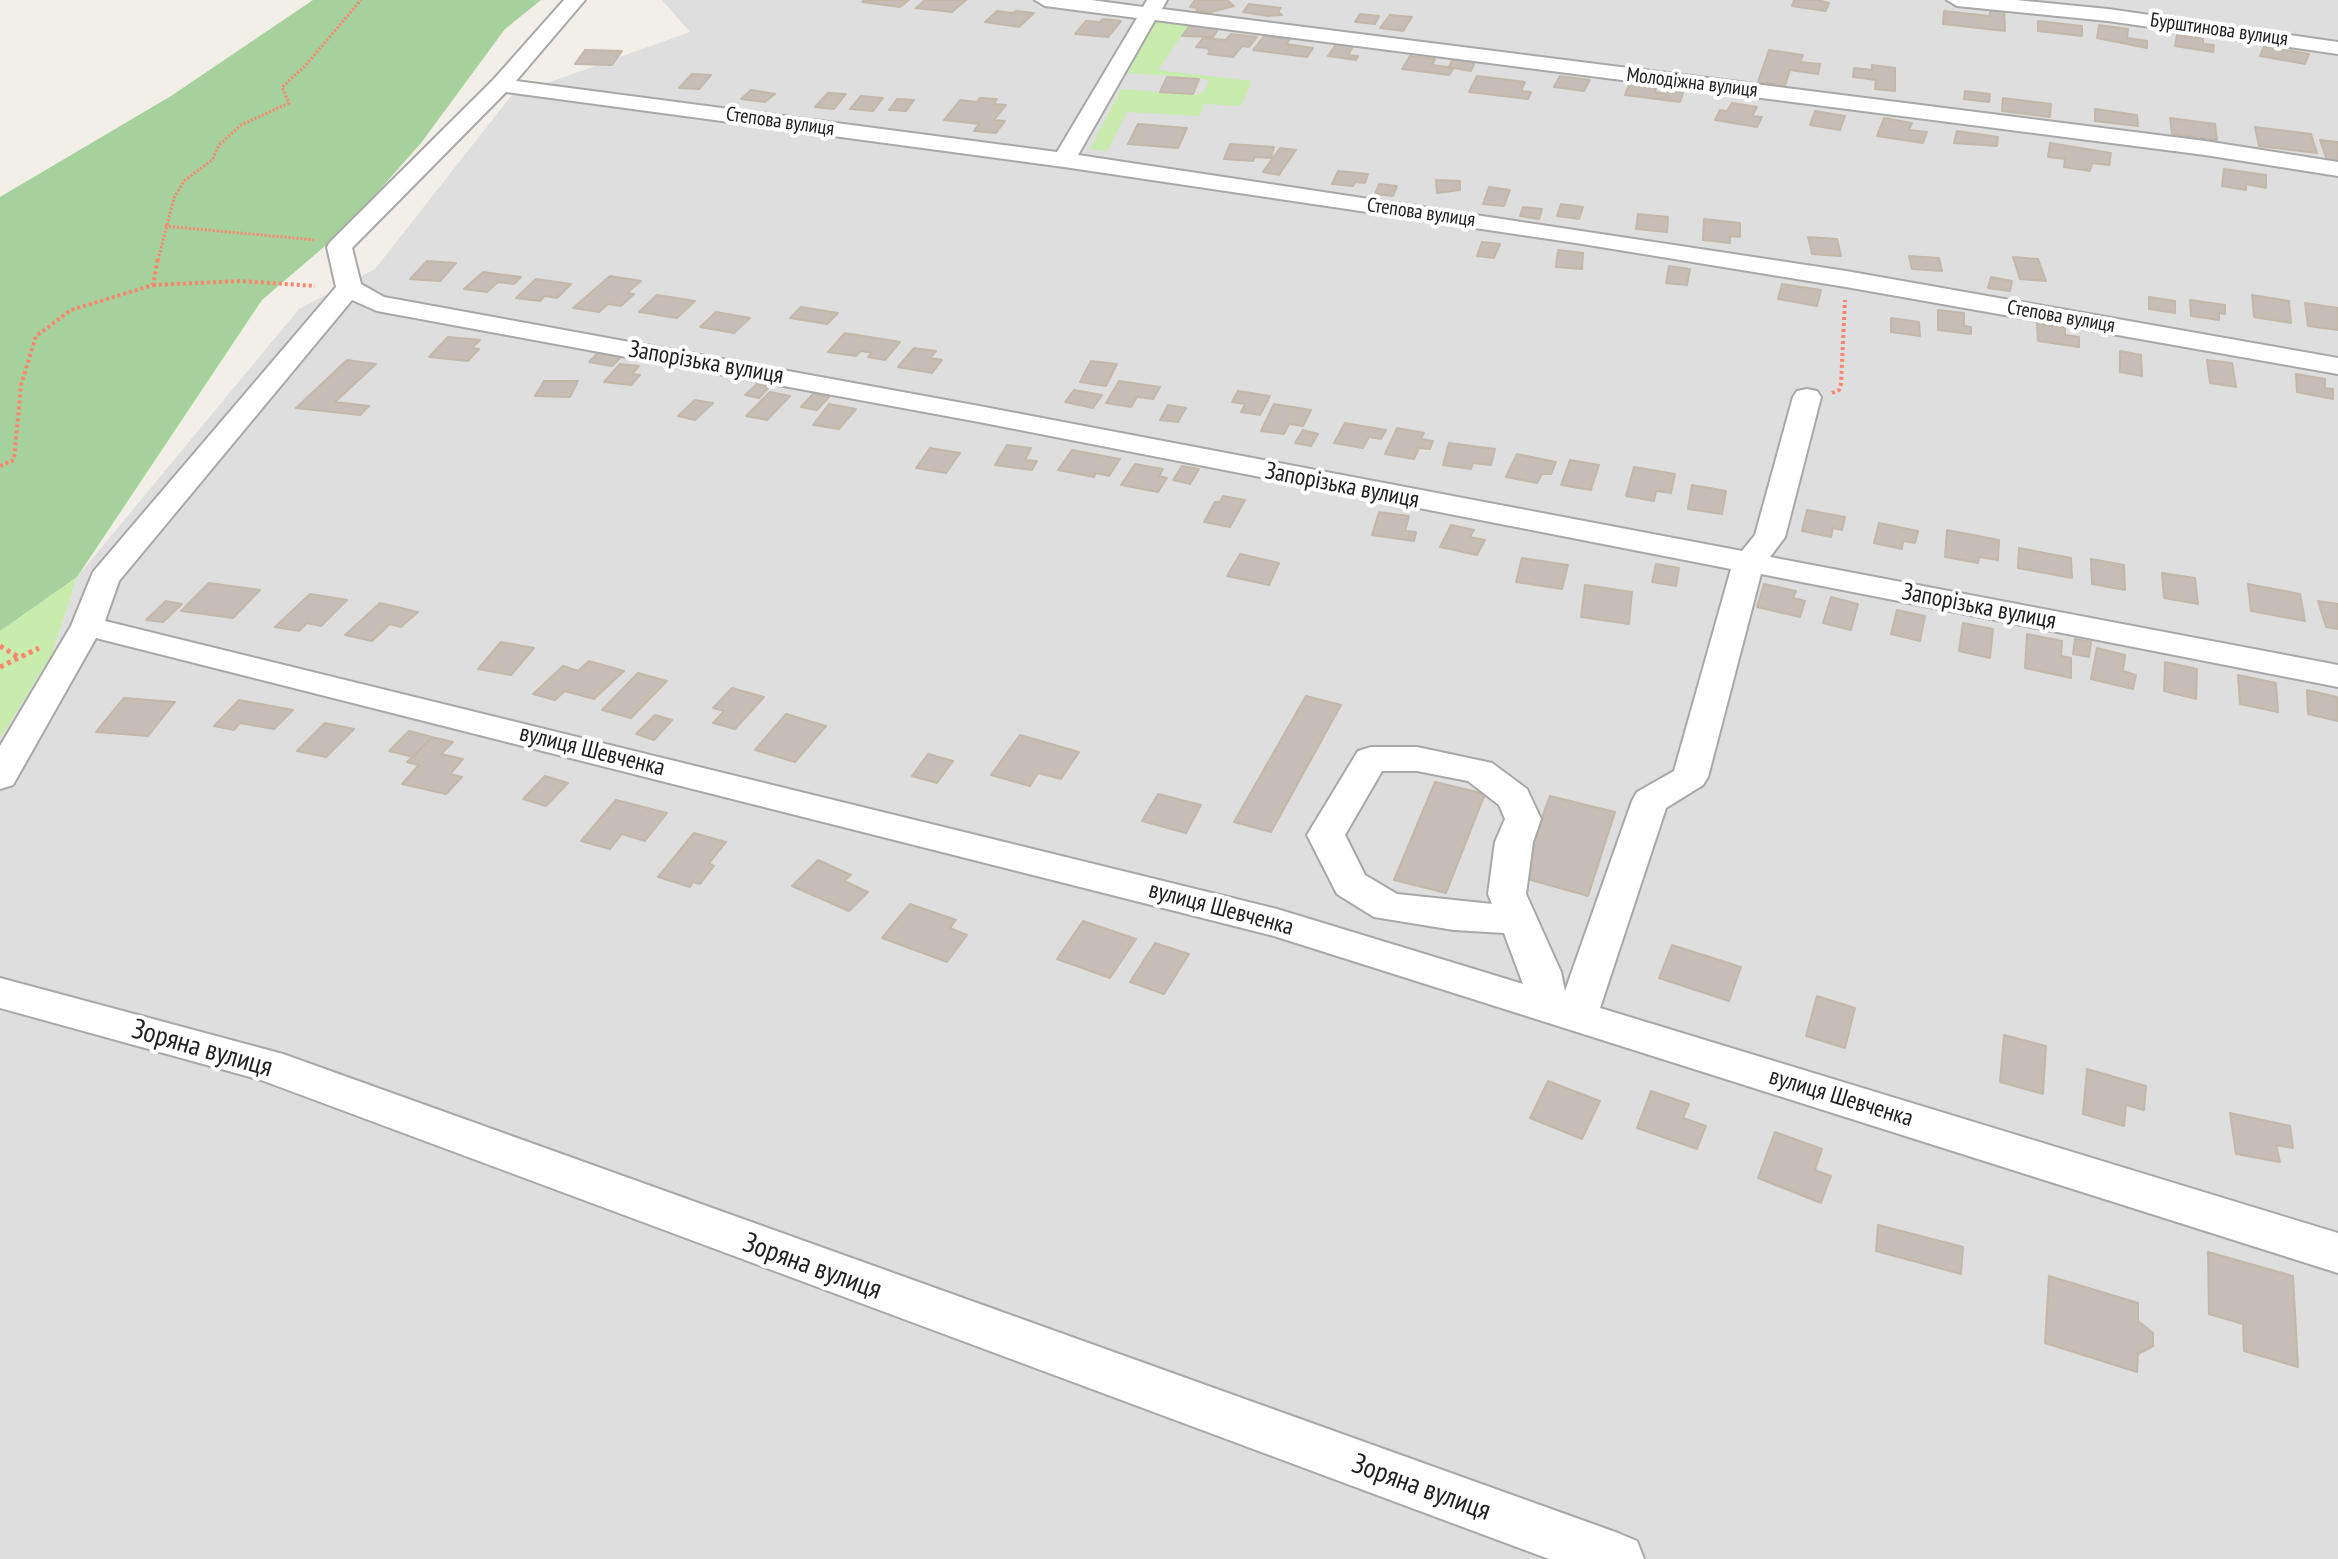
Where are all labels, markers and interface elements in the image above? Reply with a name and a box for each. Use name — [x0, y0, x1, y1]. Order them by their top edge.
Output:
street label: Бурштинова вулиця — [2149, 8, 2289, 52]
street label: Молодіжна вулиця — [1625, 63, 1759, 103]
street label: Степова вулиця — [724, 103, 836, 141]
street label: Степова вулиця — [1365, 194, 1477, 232]
street label: Степова вулиця — [2005, 296, 2117, 338]
street label: Запорізька вулиця — [626, 335, 786, 391]
street label: Запорізька вулиця — [1262, 457, 1422, 515]
street label: Запорізька вулиця — [1899, 578, 2059, 636]
street label: вулиця Шевченка — [516, 719, 668, 783]
street label: вулиця Шевченка — [1145, 876, 1297, 942]
street label: Зоряна вулиця — [128, 1013, 276, 1085]
street label: вулиця Шевченка — [1766, 1062, 1916, 1134]
street label: Зоряна вулиця — [738, 1226, 886, 1308]
street label: Зоряна вулиця — [1347, 1447, 1495, 1529]

